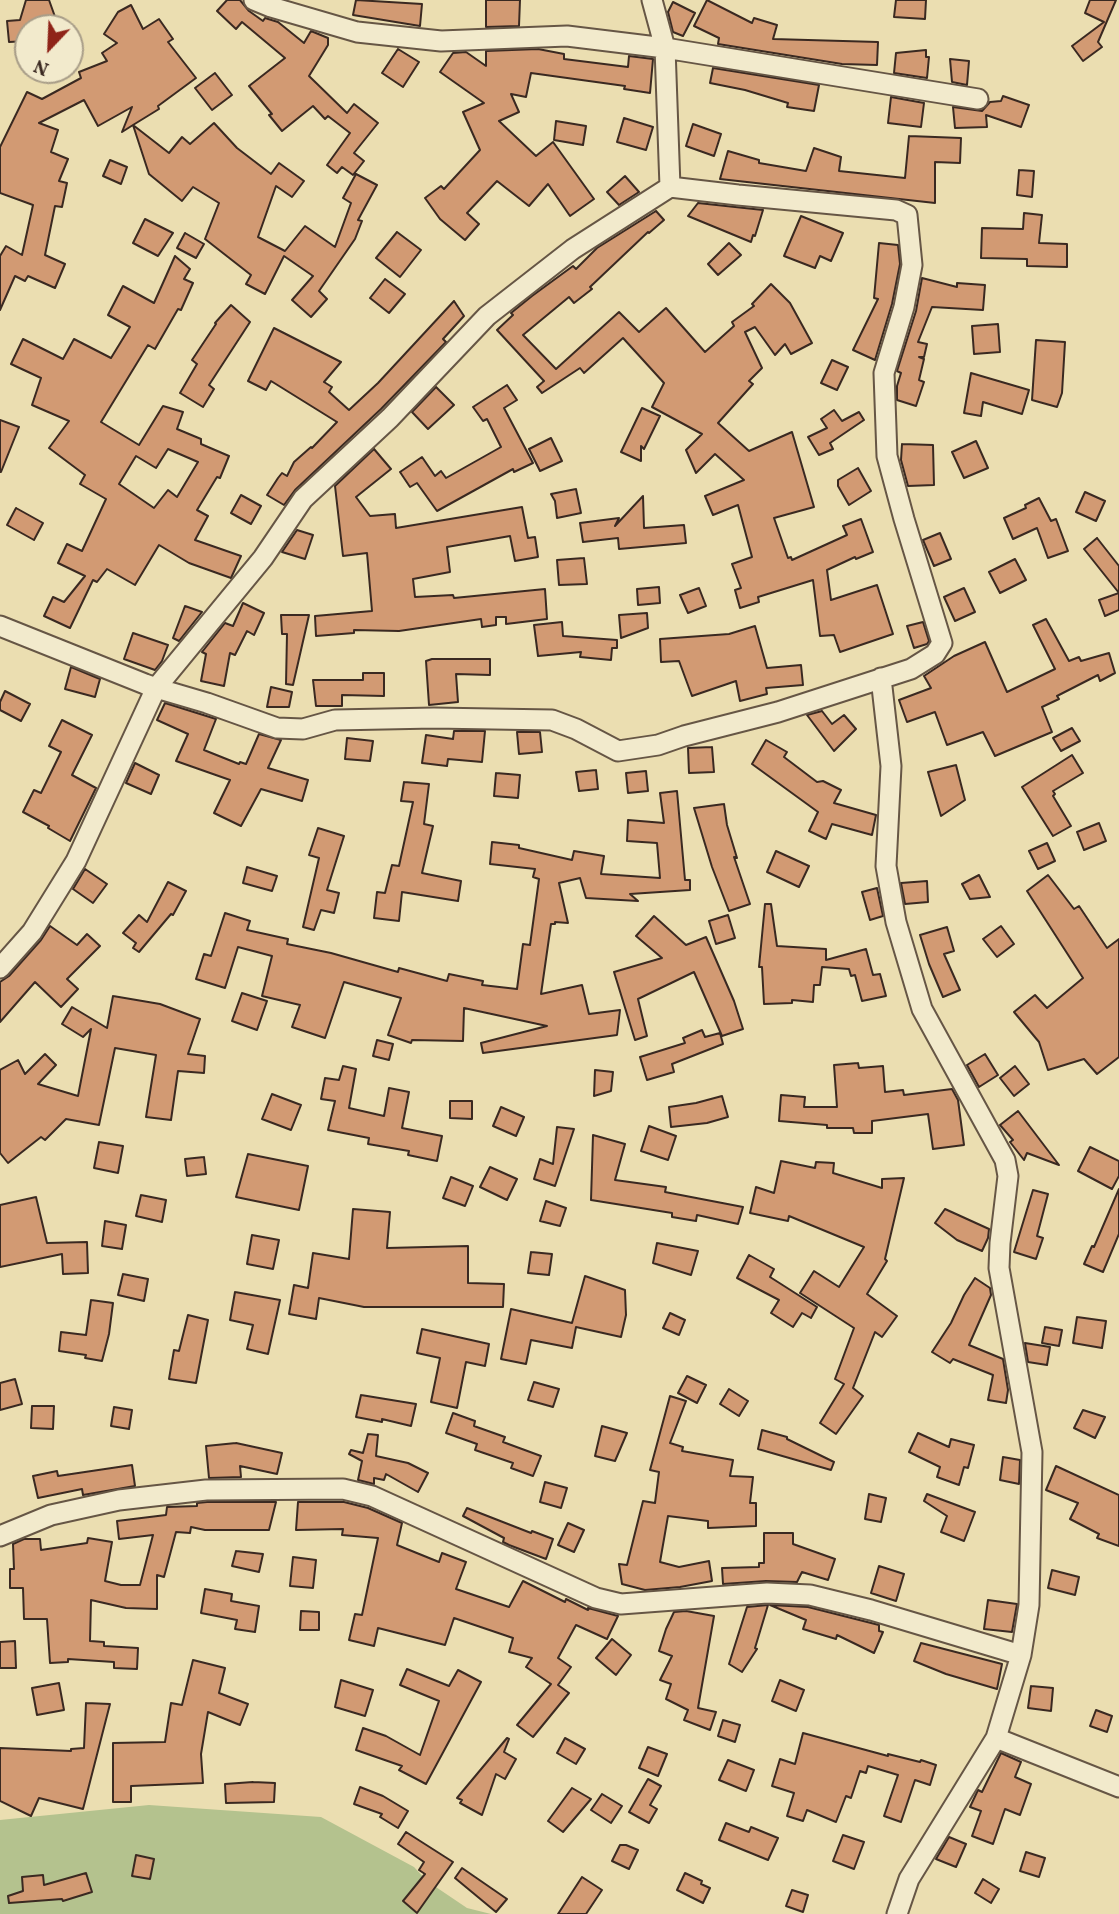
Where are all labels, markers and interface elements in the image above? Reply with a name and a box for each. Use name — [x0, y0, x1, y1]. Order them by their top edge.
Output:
north arrow — [14, 14, 84, 84]
text: N — [30, 52, 53, 81]

